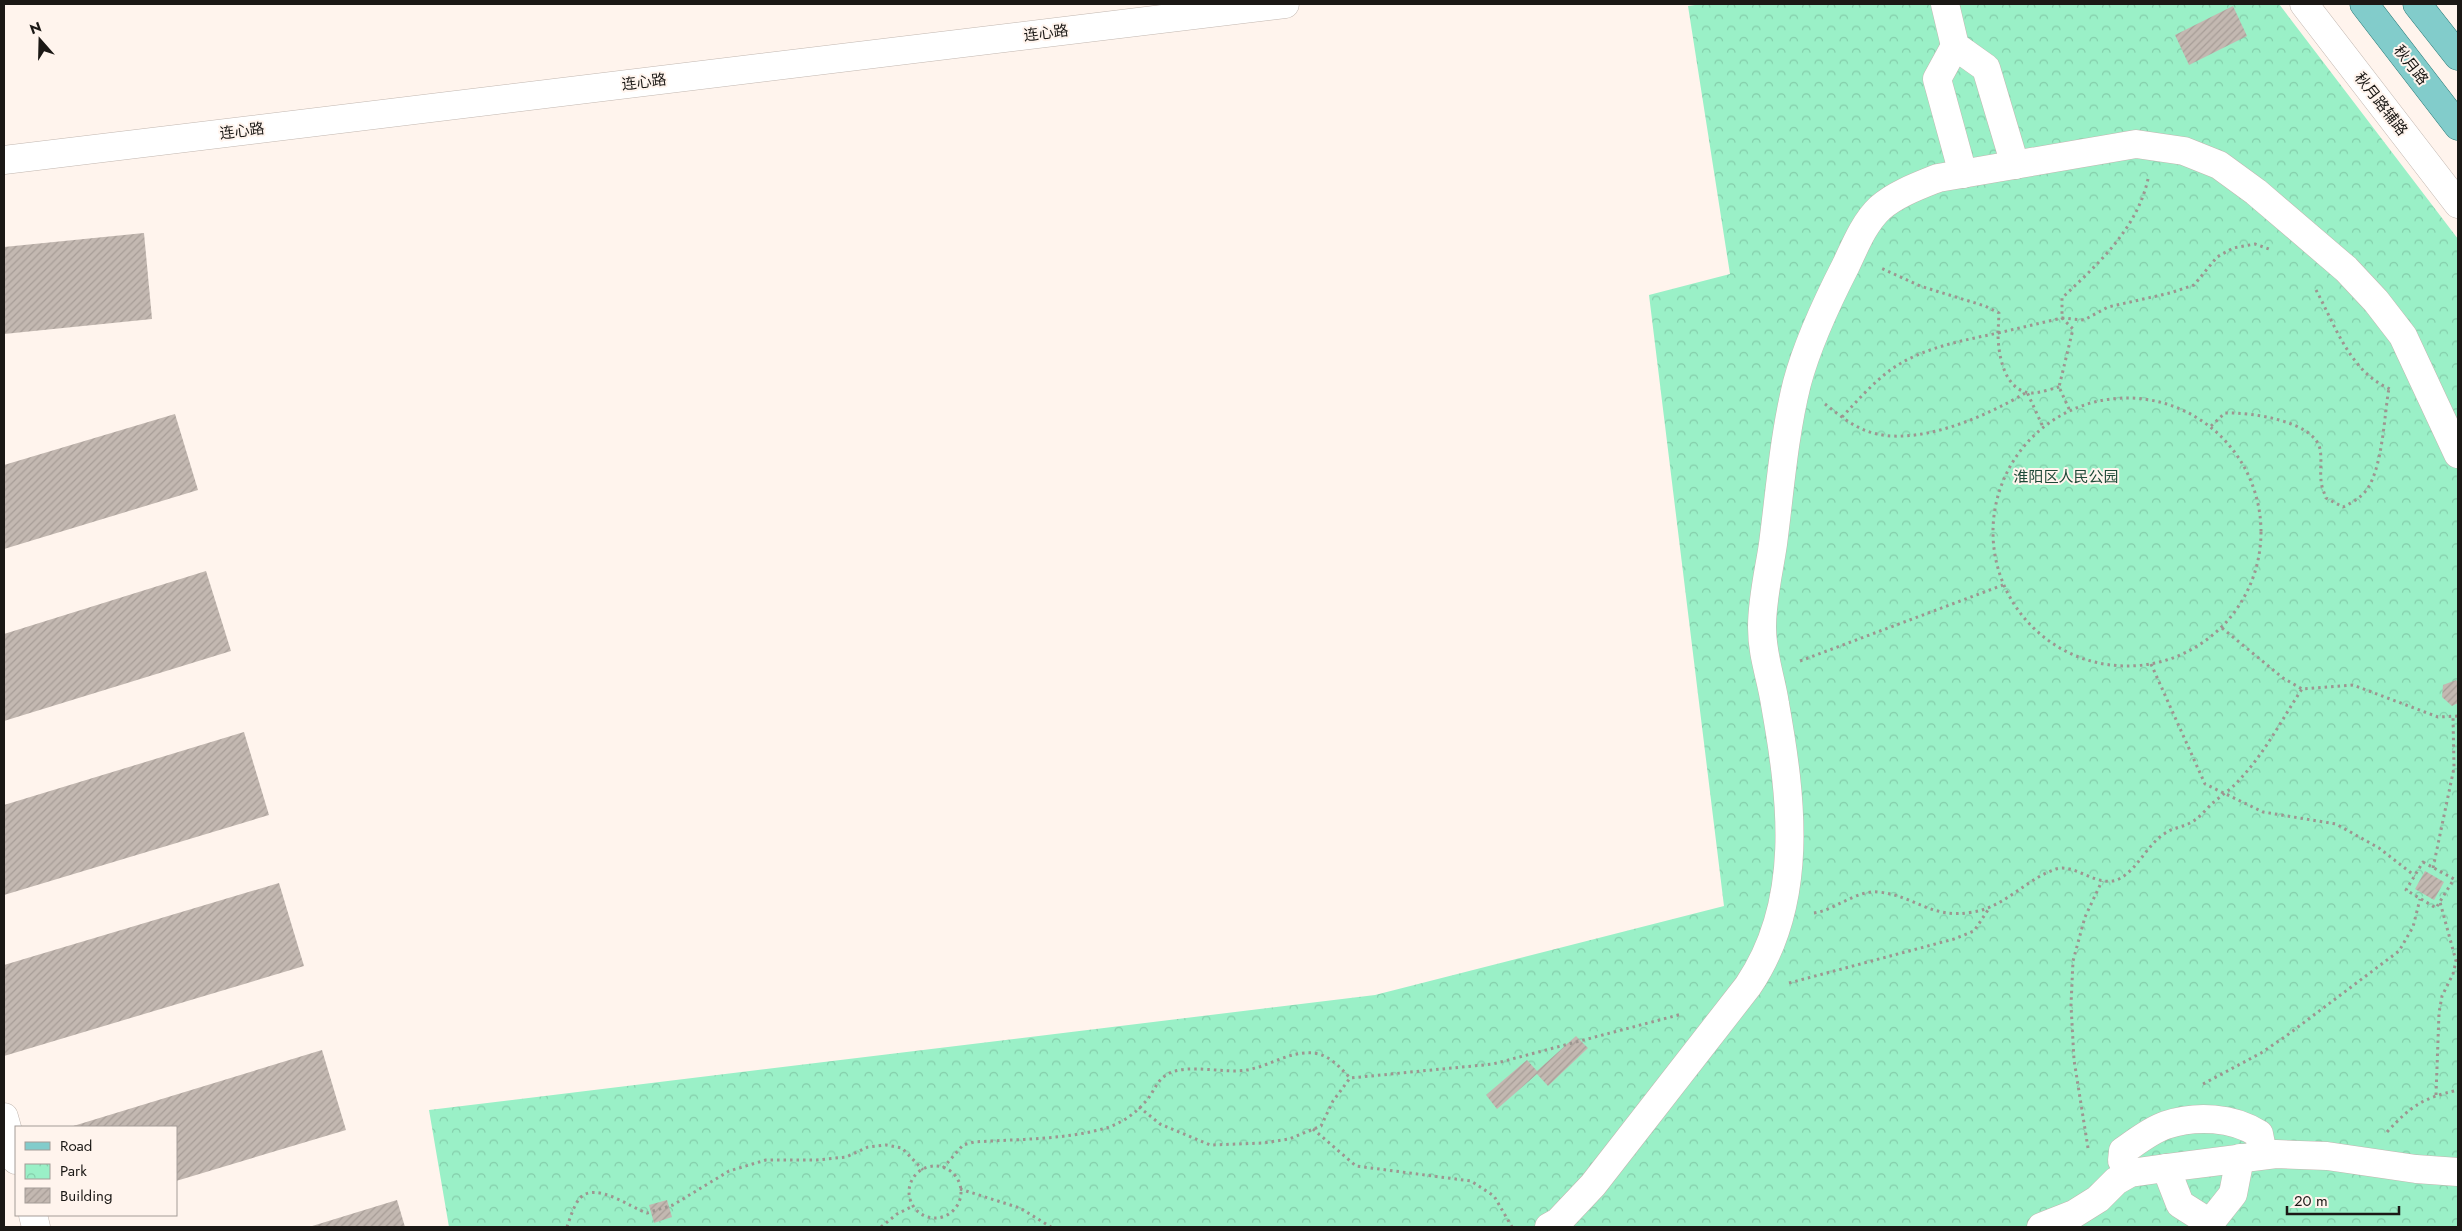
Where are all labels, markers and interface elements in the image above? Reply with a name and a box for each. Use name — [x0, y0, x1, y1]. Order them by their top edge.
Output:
north arrow — [15, 15, 65, 65]
text: N — [27, 16, 44, 39]
street label: 连心路 — [1022, 19, 1070, 47]
street label: 秋月路 — [2388, 40, 2434, 90]
street label: 连心路 — [620, 68, 668, 96]
street label: 秋月路辅路 — [2349, 68, 2413, 140]
street label: 连心路 — [218, 117, 266, 145]
park label: 淮阳区人民公园 — [2013, 466, 2119, 488]
legend — [15, 1126, 178, 1216]
text: Road — [60, 1135, 92, 1157]
text: Park — [60, 1160, 87, 1182]
scale bar — [2287, 1184, 2400, 1216]
text: Building — [60, 1185, 112, 1207]
text: 20 m — [2294, 1190, 2328, 1212]

